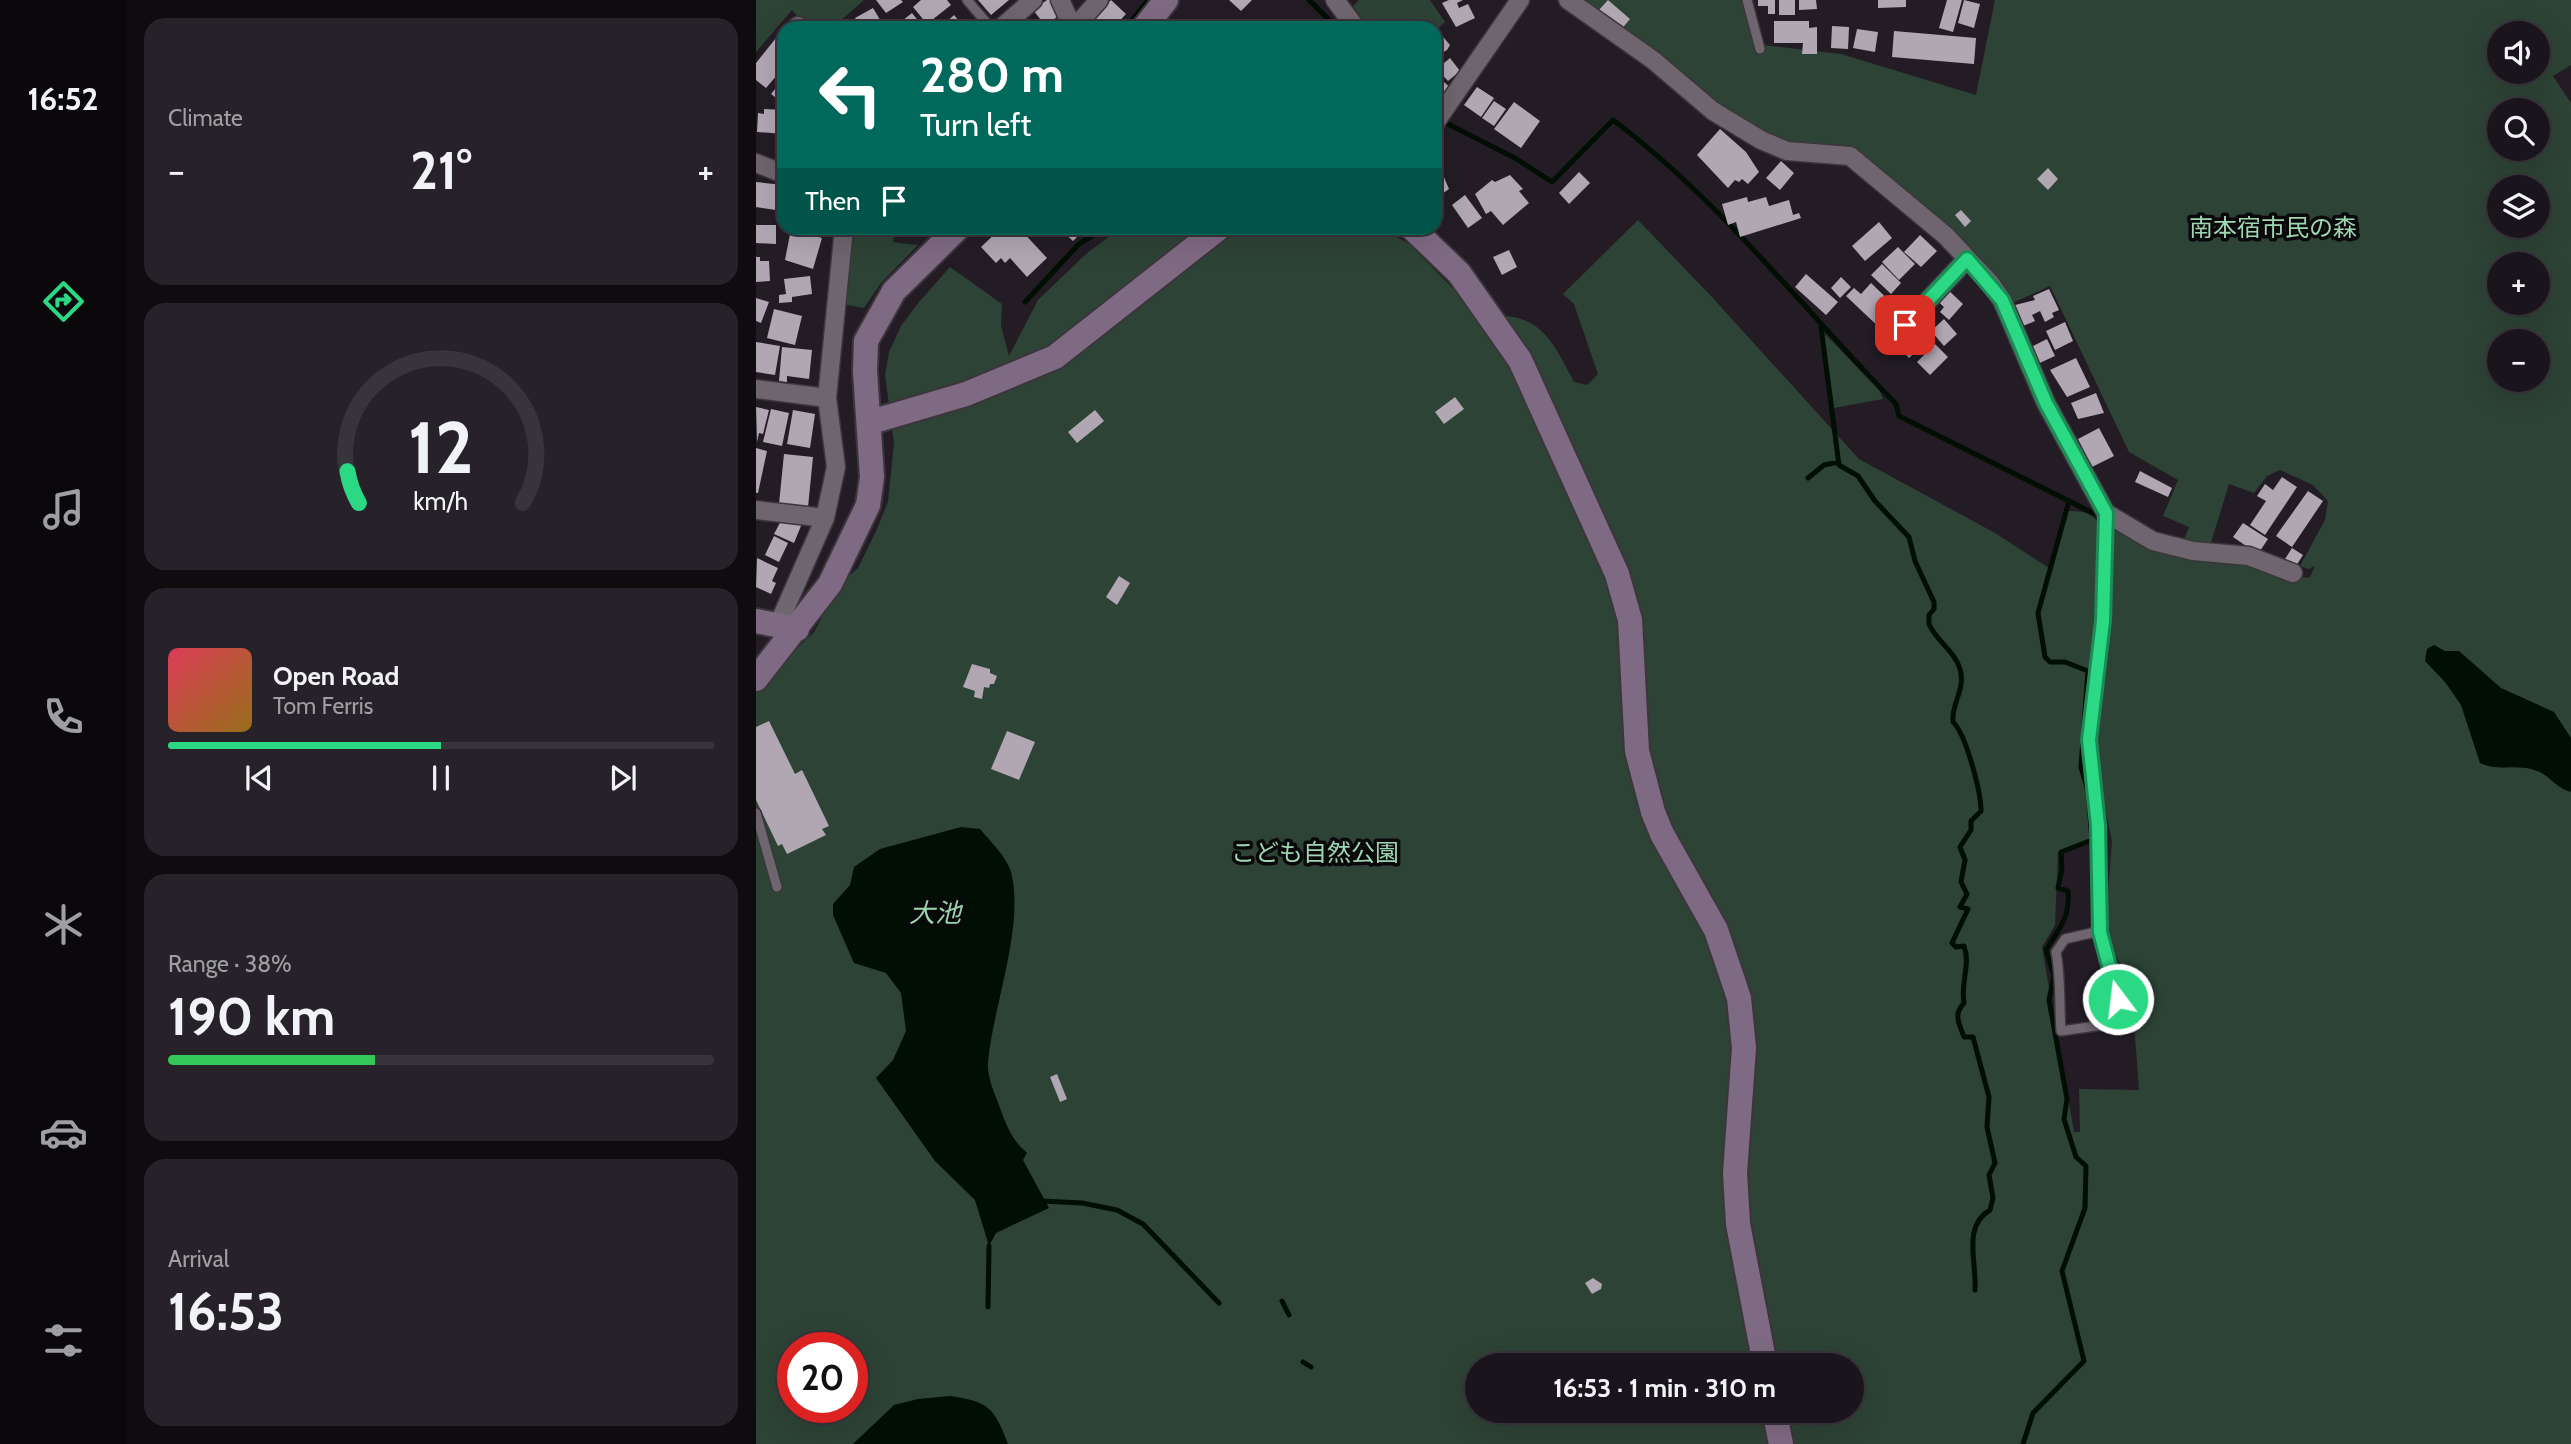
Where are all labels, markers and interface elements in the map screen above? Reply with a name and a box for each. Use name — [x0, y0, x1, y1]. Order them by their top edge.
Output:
map controls — [2487, 21, 2550, 392]
button: sound — [2487, 21, 2550, 84]
text: 280 m — [920, 45, 1064, 104]
icon: left — [805, 49, 896, 140]
text: 16:52 — [27, 79, 99, 118]
button: search — [2487, 98, 2550, 161]
text: Climate — [168, 104, 243, 132]
text: Turn left — [920, 105, 1031, 144]
text: 21° — [410, 139, 472, 202]
text: − — [168, 147, 185, 194]
text: + — [697, 147, 714, 194]
button: layers — [2487, 175, 2550, 238]
icon: arrive — [875, 182, 913, 220]
text: Then — [805, 185, 861, 217]
park label: 南本宿市民の森 — [2189, 213, 2357, 242]
button: + — [2487, 252, 2550, 315]
icon: directions — [39, 277, 88, 326]
pin — [1875, 295, 1935, 355]
icon: arrive — [1886, 306, 1924, 344]
button: − — [2487, 329, 2550, 392]
text: 12 — [408, 403, 474, 491]
icon: music — [39, 485, 88, 534]
text: km/h — [414, 486, 468, 516]
text: Open Road — [273, 660, 399, 692]
icon: phone — [39, 692, 88, 741]
text: Tom Ferris — [273, 692, 373, 720]
icon: previous — [240, 759, 278, 797]
icon: pause — [422, 759, 460, 797]
icon: next — [604, 759, 642, 797]
park label: こども自然公園 — [1231, 838, 1399, 867]
water label: 大池 — [909, 897, 964, 929]
icon: climate — [39, 900, 88, 949]
text: Range · 38% — [168, 950, 292, 978]
position arrow — [2081, 962, 2155, 1036]
text: 190 km — [168, 985, 335, 1048]
icon: car — [39, 1108, 88, 1157]
text: Arrival — [168, 1245, 229, 1273]
text: 16:53 — [168, 1280, 284, 1343]
icon: filters — [39, 1316, 88, 1365]
speed limit sign: 20 — [777, 1332, 868, 1423]
text: 16:53 · 1 min · 310 m — [1553, 1372, 1776, 1404]

